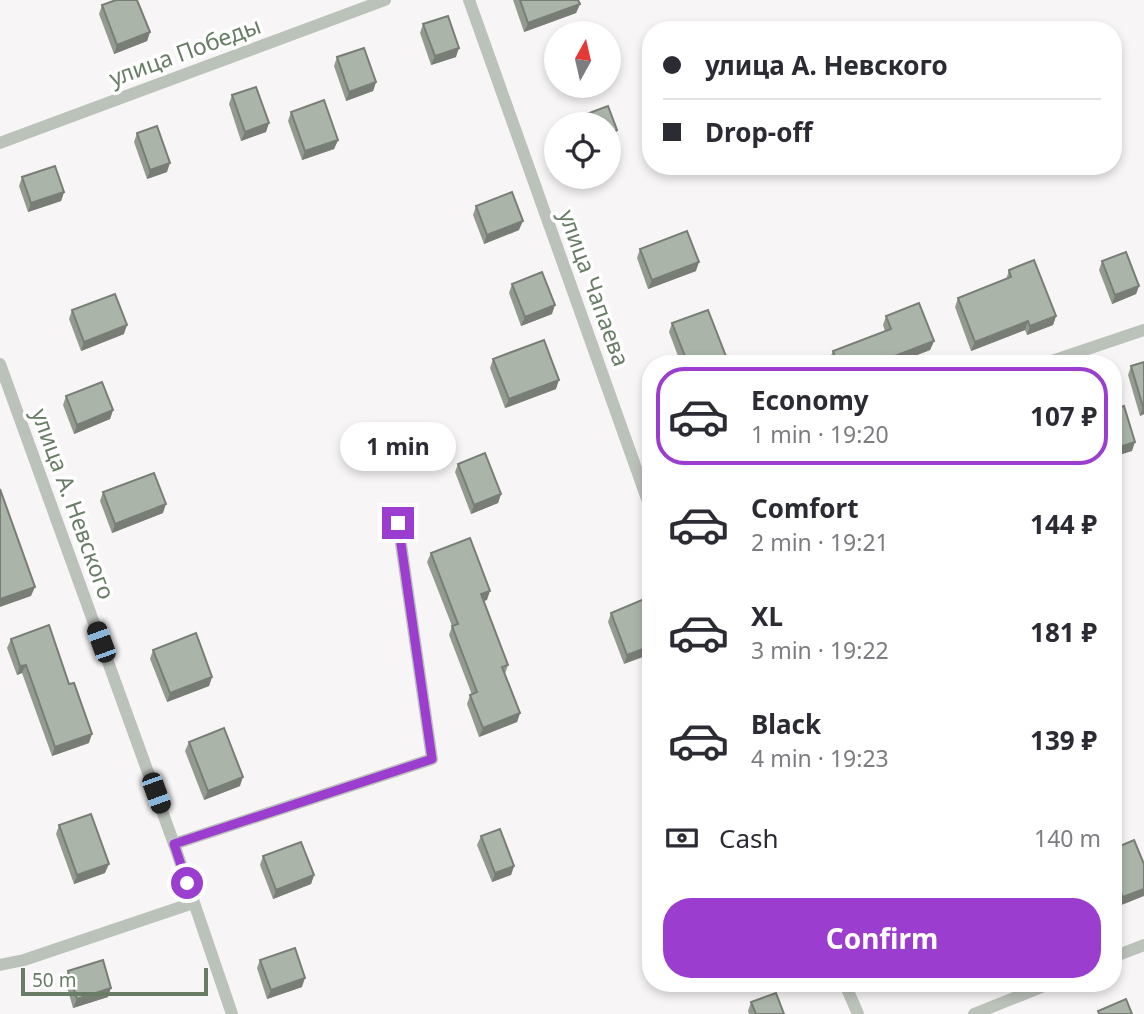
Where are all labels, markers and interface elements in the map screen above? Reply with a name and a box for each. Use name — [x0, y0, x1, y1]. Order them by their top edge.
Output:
street label: улица Победы — [104, 9, 265, 93]
north arrow — [544, 21, 621, 98]
map controls — [544, 21, 621, 189]
text: улица А. Невского — [705, 47, 948, 83]
button: locate — [544, 112, 621, 189]
text: Drop-off — [705, 114, 812, 150]
street label: улица Чапаева — [552, 205, 638, 370]
text: Economy — [751, 382, 869, 418]
icon: car — [667, 385, 730, 448]
text: 107 ₽ — [1030, 398, 1097, 434]
street label: улица А. Невского — [25, 404, 123, 604]
text: 1 min · 19:20 — [751, 418, 889, 450]
callout: 1 min — [340, 421, 456, 470]
text: 1 min — [366, 430, 430, 462]
text: Comfort — [751, 490, 859, 526]
icon: car — [667, 493, 730, 556]
text: 144 ₽ — [1030, 506, 1097, 542]
route end — [382, 507, 414, 539]
text: 2 min · 19:21 — [751, 526, 889, 558]
text: XL — [751, 598, 783, 634]
icon: car — [667, 601, 730, 664]
text: 181 ₽ — [1030, 614, 1097, 650]
car — [84, 619, 119, 665]
text: 3 min · 19:22 — [751, 634, 889, 666]
text: Black — [751, 706, 821, 742]
icon: car — [667, 709, 730, 772]
text: 139 ₽ — [1030, 722, 1097, 758]
text: 4 min · 19:23 — [751, 742, 889, 774]
car — [139, 770, 174, 816]
icon: cash — [663, 819, 701, 857]
text: Cash — [719, 820, 779, 856]
text: 140 m — [1034, 822, 1101, 854]
route start — [171, 867, 203, 899]
button: Confirm — [663, 898, 1101, 978]
scale bar — [21, 965, 208, 997]
text: 50 m — [32, 967, 76, 993]

